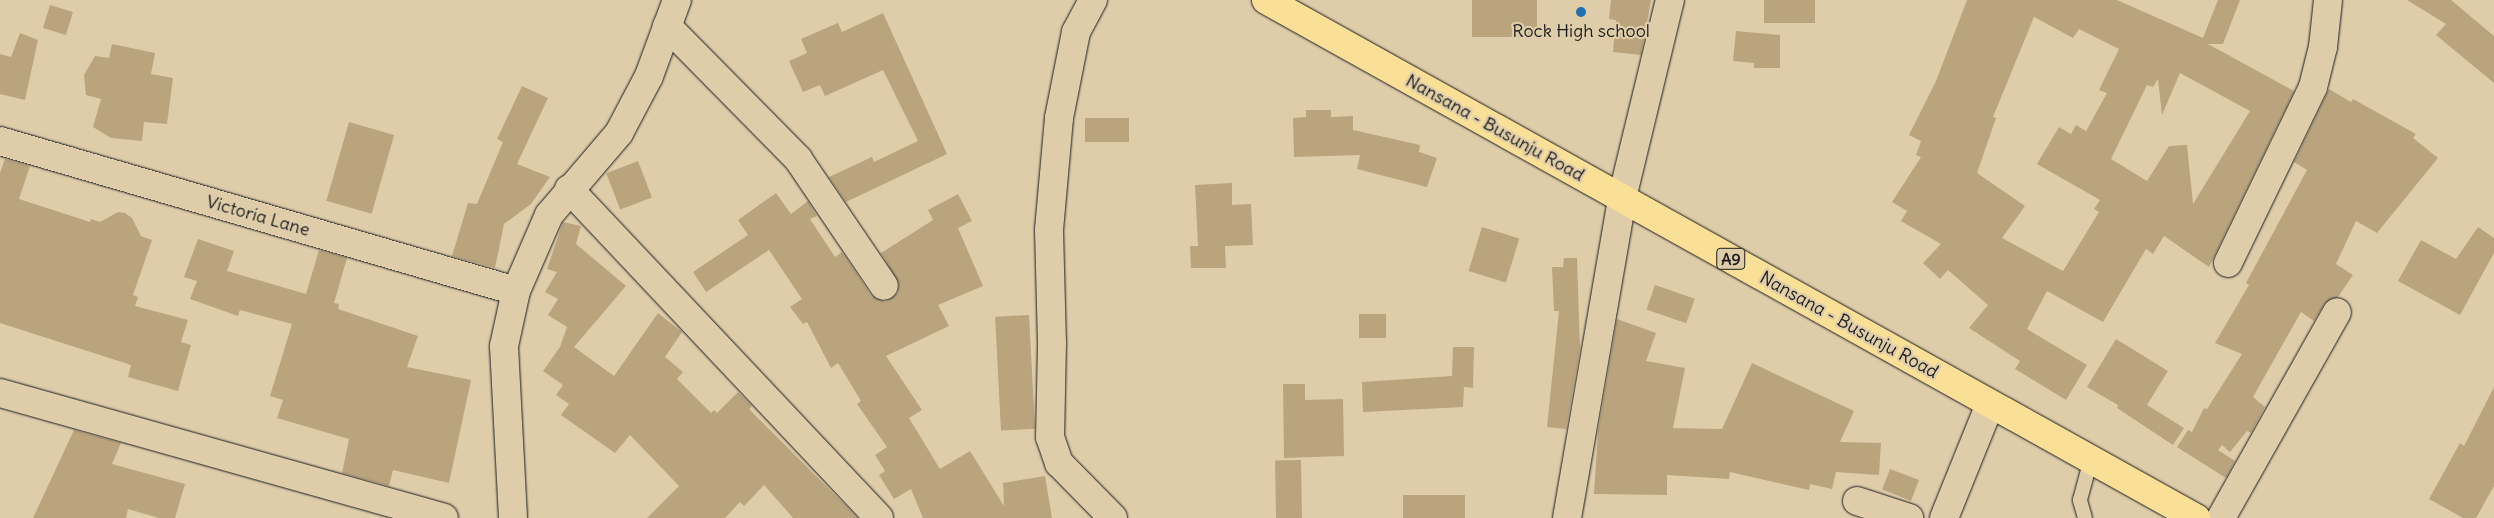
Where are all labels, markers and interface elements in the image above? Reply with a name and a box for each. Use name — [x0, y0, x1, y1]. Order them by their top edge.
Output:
marker: Rock High school — [1575, 6, 1587, 18]
place label: Rock High school — [1512, 20, 1650, 42]
street label: Nansana - Busunju Road — [1402, 70, 1588, 186]
street label: Victoria Lane — [204, 191, 312, 241]
road number: A9 — [1716, 245, 1746, 272]
street label: Nansana - Busunju Road — [1756, 267, 1942, 383]

